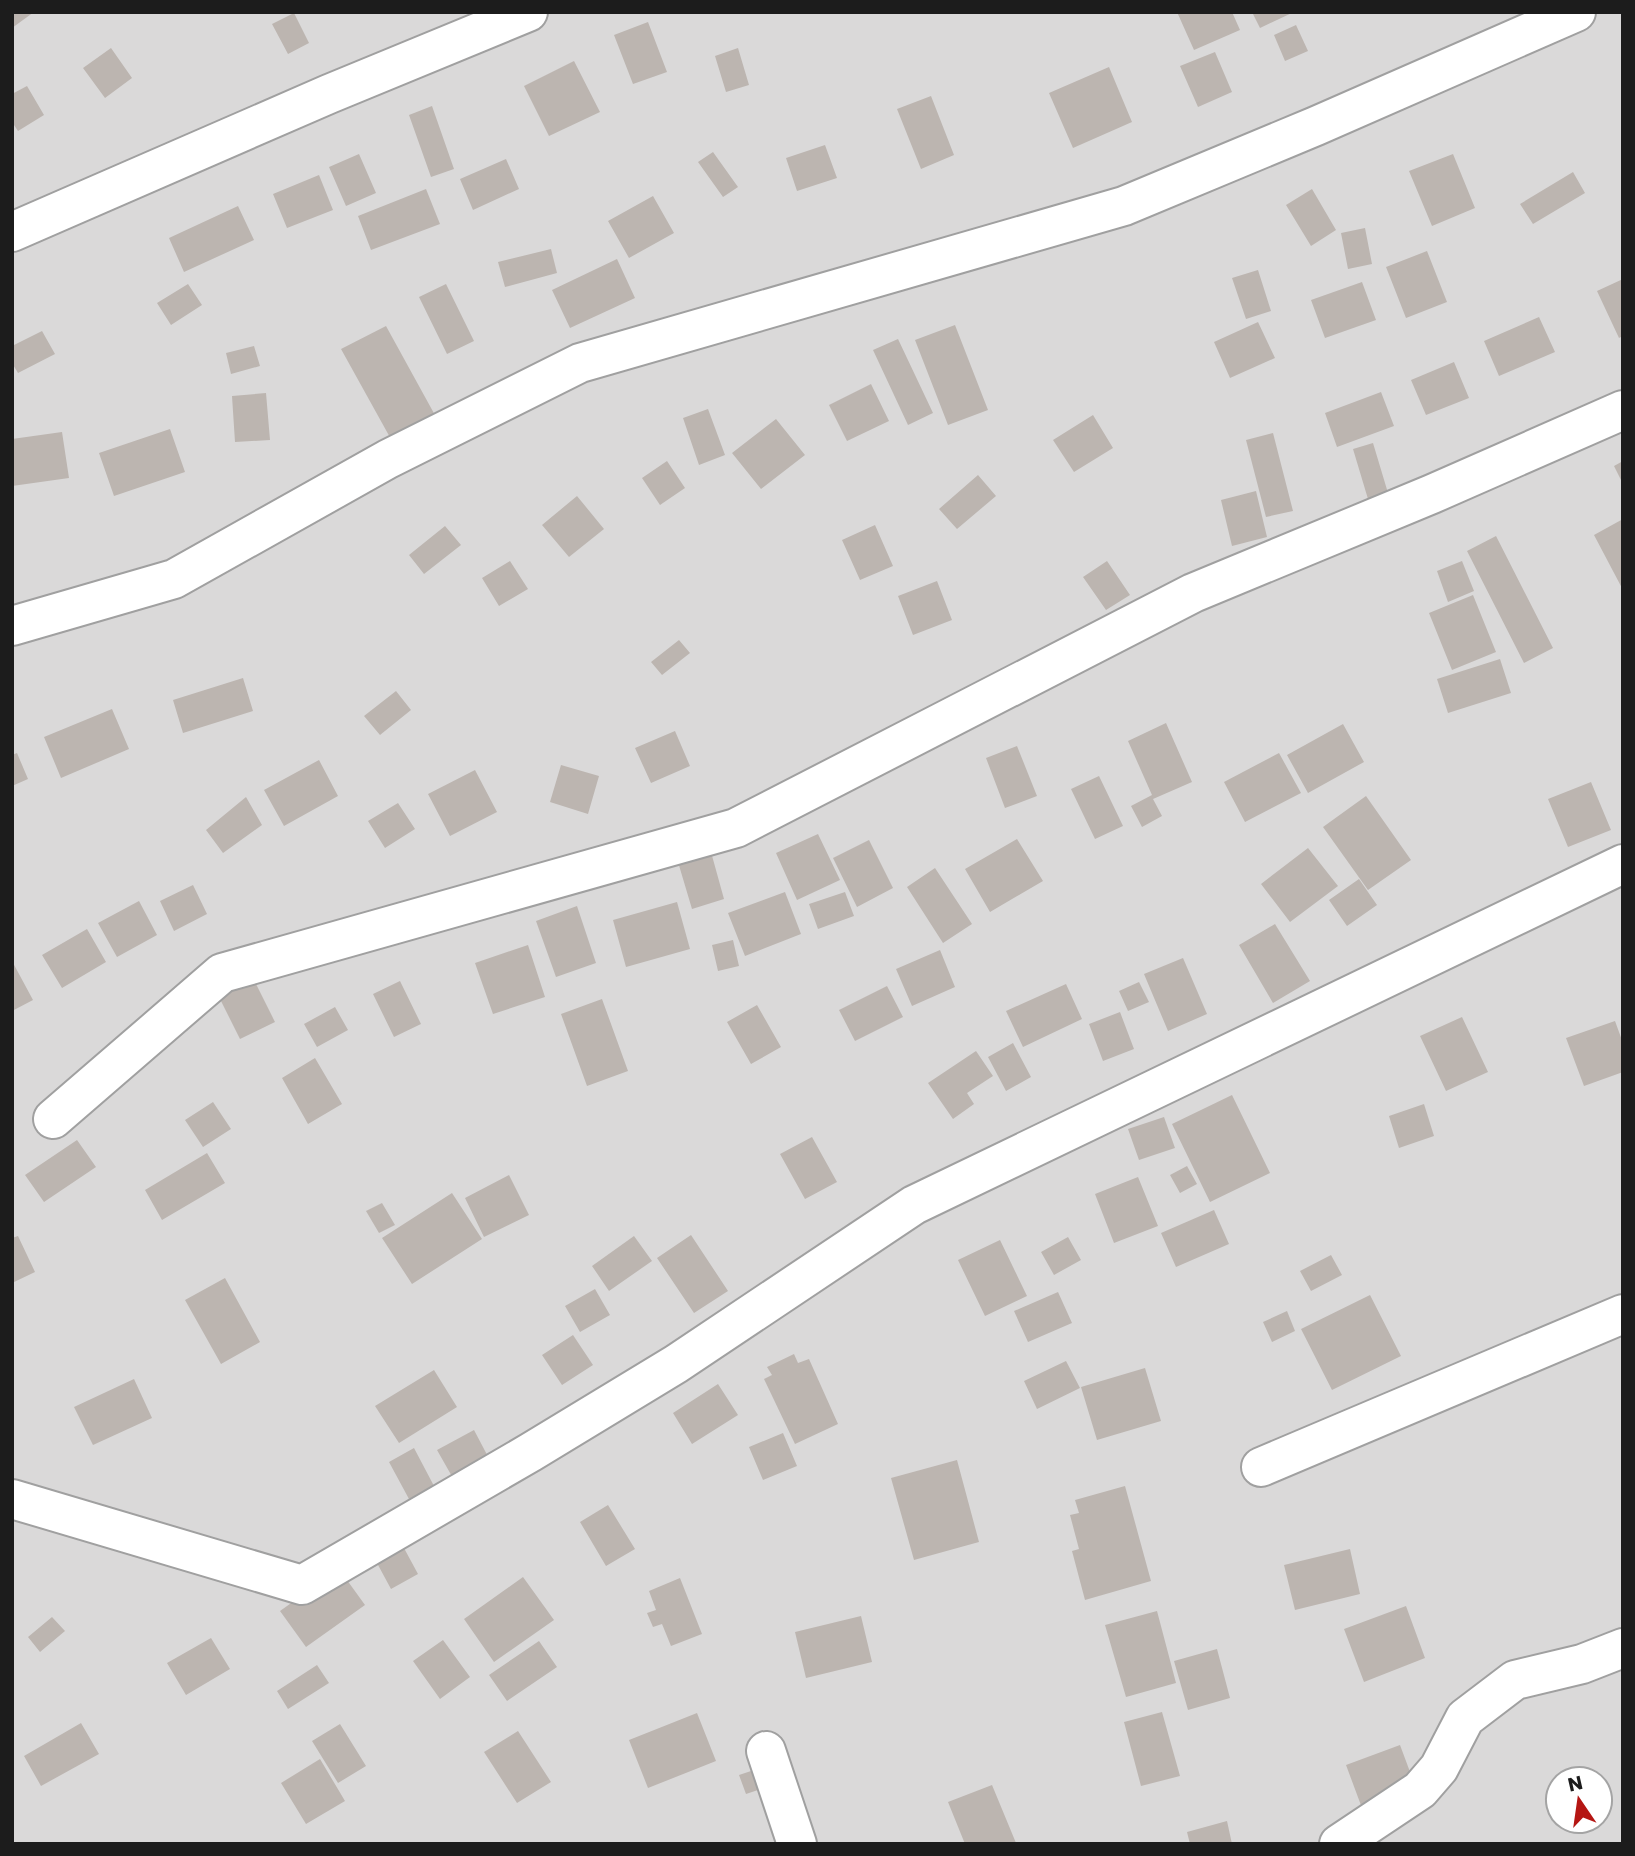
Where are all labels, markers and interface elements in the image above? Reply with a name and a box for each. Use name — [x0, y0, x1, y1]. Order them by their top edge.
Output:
north arrow — [1544, 1765, 1614, 1835]
text: N — [1565, 1769, 1585, 1799]

